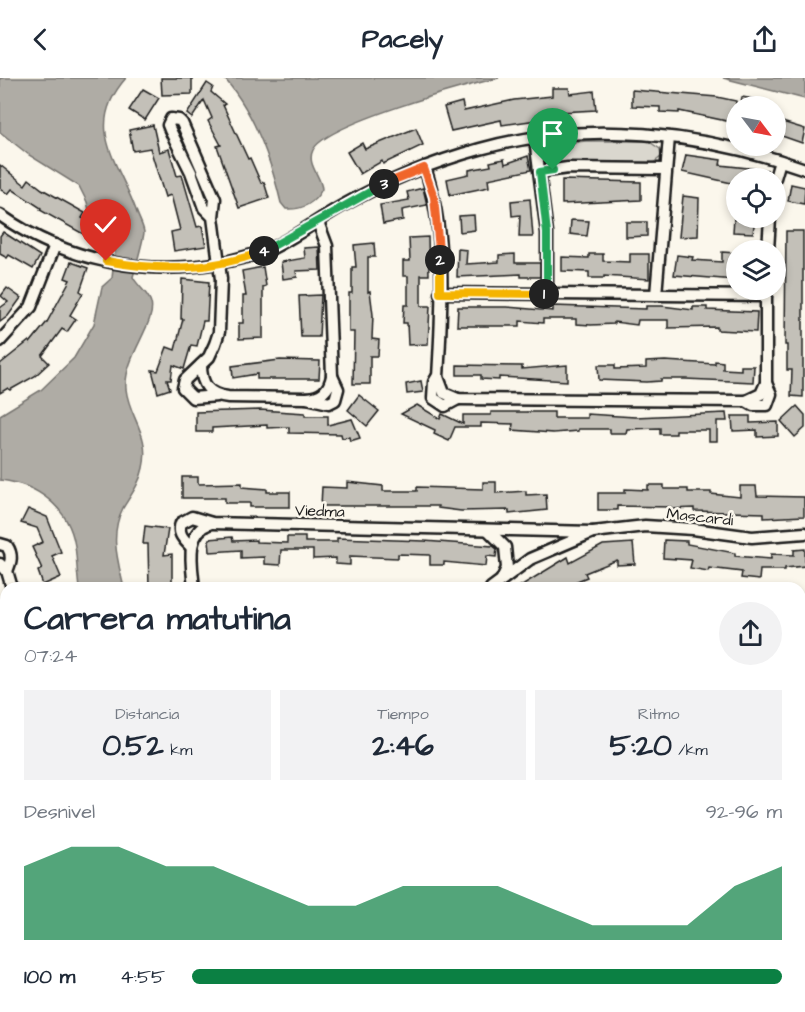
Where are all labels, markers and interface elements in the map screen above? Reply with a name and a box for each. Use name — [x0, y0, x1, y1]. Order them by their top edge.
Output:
text: Pacely — [362, 20, 443, 58]
icon: back — [24, 23, 57, 56]
icon: share — [748, 23, 781, 56]
north arrow — [726, 96, 786, 156]
map controls — [726, 96, 786, 300]
pin — [527, 108, 578, 170]
icon: arrive — [536, 117, 569, 150]
button: locate — [726, 168, 786, 228]
pin: 3 — [369, 169, 399, 199]
text: 3 — [380, 173, 388, 195]
pin — [80, 199, 131, 261]
icon: check — [89, 208, 122, 241]
pin: 4 — [249, 236, 279, 266]
text: 4 — [259, 240, 269, 262]
button: layers — [726, 240, 786, 300]
pin: 2 — [425, 245, 455, 275]
text: 2 — [435, 249, 445, 271]
pin: 1 — [529, 279, 559, 309]
text: 1 — [543, 283, 545, 305]
street label: Viedma — [295, 499, 345, 523]
street label: Mascardi — [665, 503, 735, 532]
text: Carrera matutina — [24, 596, 291, 642]
button: share — [719, 602, 782, 665]
text: 07:24 — [24, 642, 77, 670]
text: Distancia — [115, 703, 179, 725]
text: Tiempo — [377, 703, 429, 725]
text: Ritmo — [638, 703, 680, 725]
text: 0.52 — [102, 725, 164, 767]
text: 2:46 — [372, 725, 434, 767]
text: 5:20 — [610, 725, 672, 767]
text: km — [164, 739, 192, 761]
text: /km — [672, 739, 708, 761]
text: Desnivel — [24, 798, 95, 826]
text: 92–96 m — [705, 798, 782, 826]
text: 100 m — [24, 963, 75, 991]
text: 4:55 — [120, 963, 165, 991]

